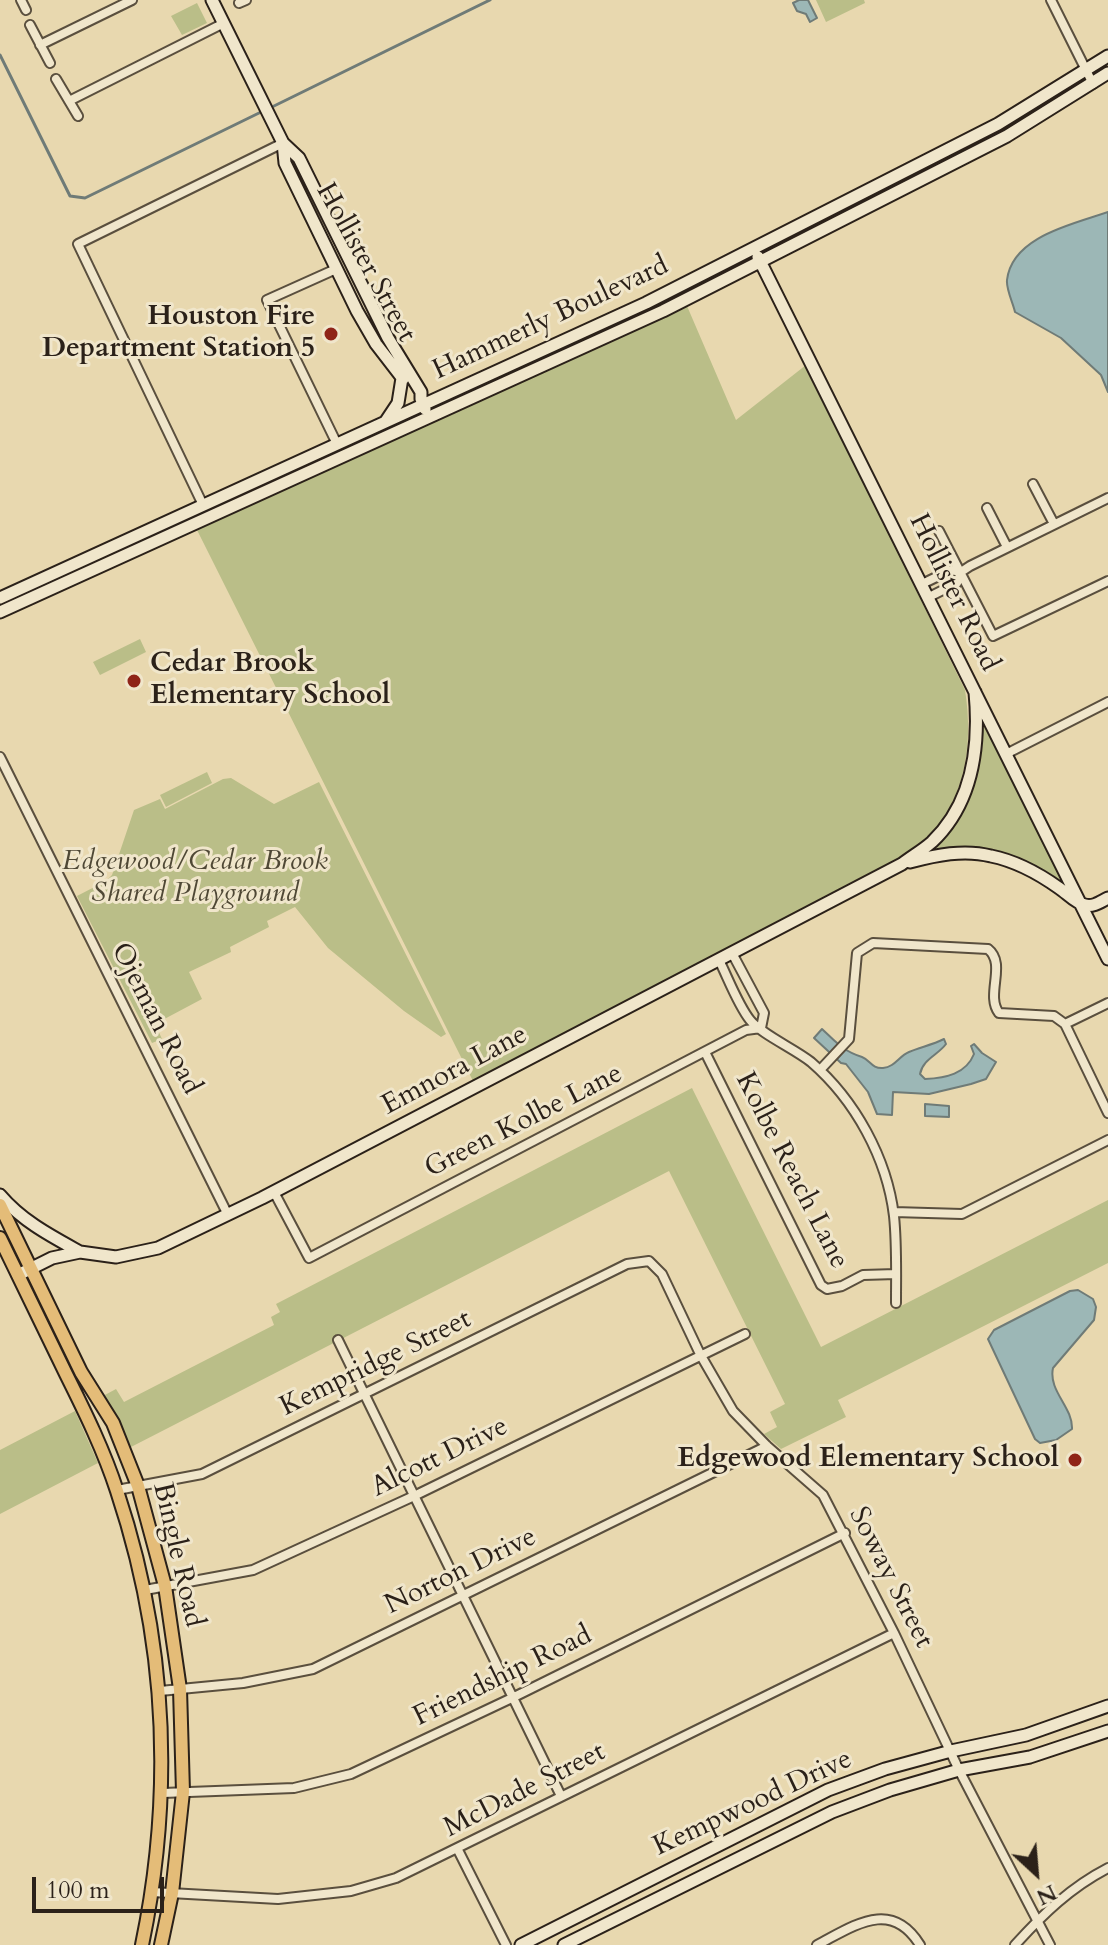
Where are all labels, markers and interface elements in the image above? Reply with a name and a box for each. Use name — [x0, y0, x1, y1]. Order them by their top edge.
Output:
street label: Hollister Street — [307, 178, 423, 348]
street label: Hammerly Boulevard — [428, 250, 674, 388]
place label: Houston Fire Department Station 5 — [42, 301, 315, 367]
marker: Houston Fire Department Station 5 — [322, 325, 340, 343]
street label: Hollister Road — [900, 509, 1006, 677]
place label: Cedar Brook Elementary School — [150, 648, 390, 714]
marker: Cedar Brook Elementary School — [125, 672, 143, 690]
park label: Edgewood/Cedar Brook Shared Playground — [62, 846, 328, 912]
street label: Ojeman Road — [102, 938, 208, 1100]
street label: Emnora Lane — [377, 1019, 533, 1123]
street label: Green Kolbe Lane — [420, 1058, 628, 1186]
street label: Kolbe Reach Lane — [727, 1067, 855, 1275]
street label: Kempridge Street — [275, 1303, 477, 1425]
street label: Alcott Drive — [366, 1410, 514, 1506]
place label: Edgewood Elementary School — [677, 1443, 1059, 1477]
marker: Edgewood Elementary School — [1066, 1451, 1084, 1469]
street label: Bingle Road — [144, 1479, 210, 1631]
street label: Soway Street — [840, 1502, 940, 1654]
street label: Norton Drive — [380, 1521, 542, 1623]
street label: Friendship Road — [408, 1619, 598, 1735]
street label: McDade Street — [439, 1736, 611, 1846]
street label: Kempwood Drive — [648, 1743, 858, 1865]
north arrow — [996, 1833, 1076, 1913]
scale bar — [36, 1861, 168, 1911]
text: 100 m — [46, 1874, 110, 1907]
text: N — [1031, 1877, 1062, 1912]

